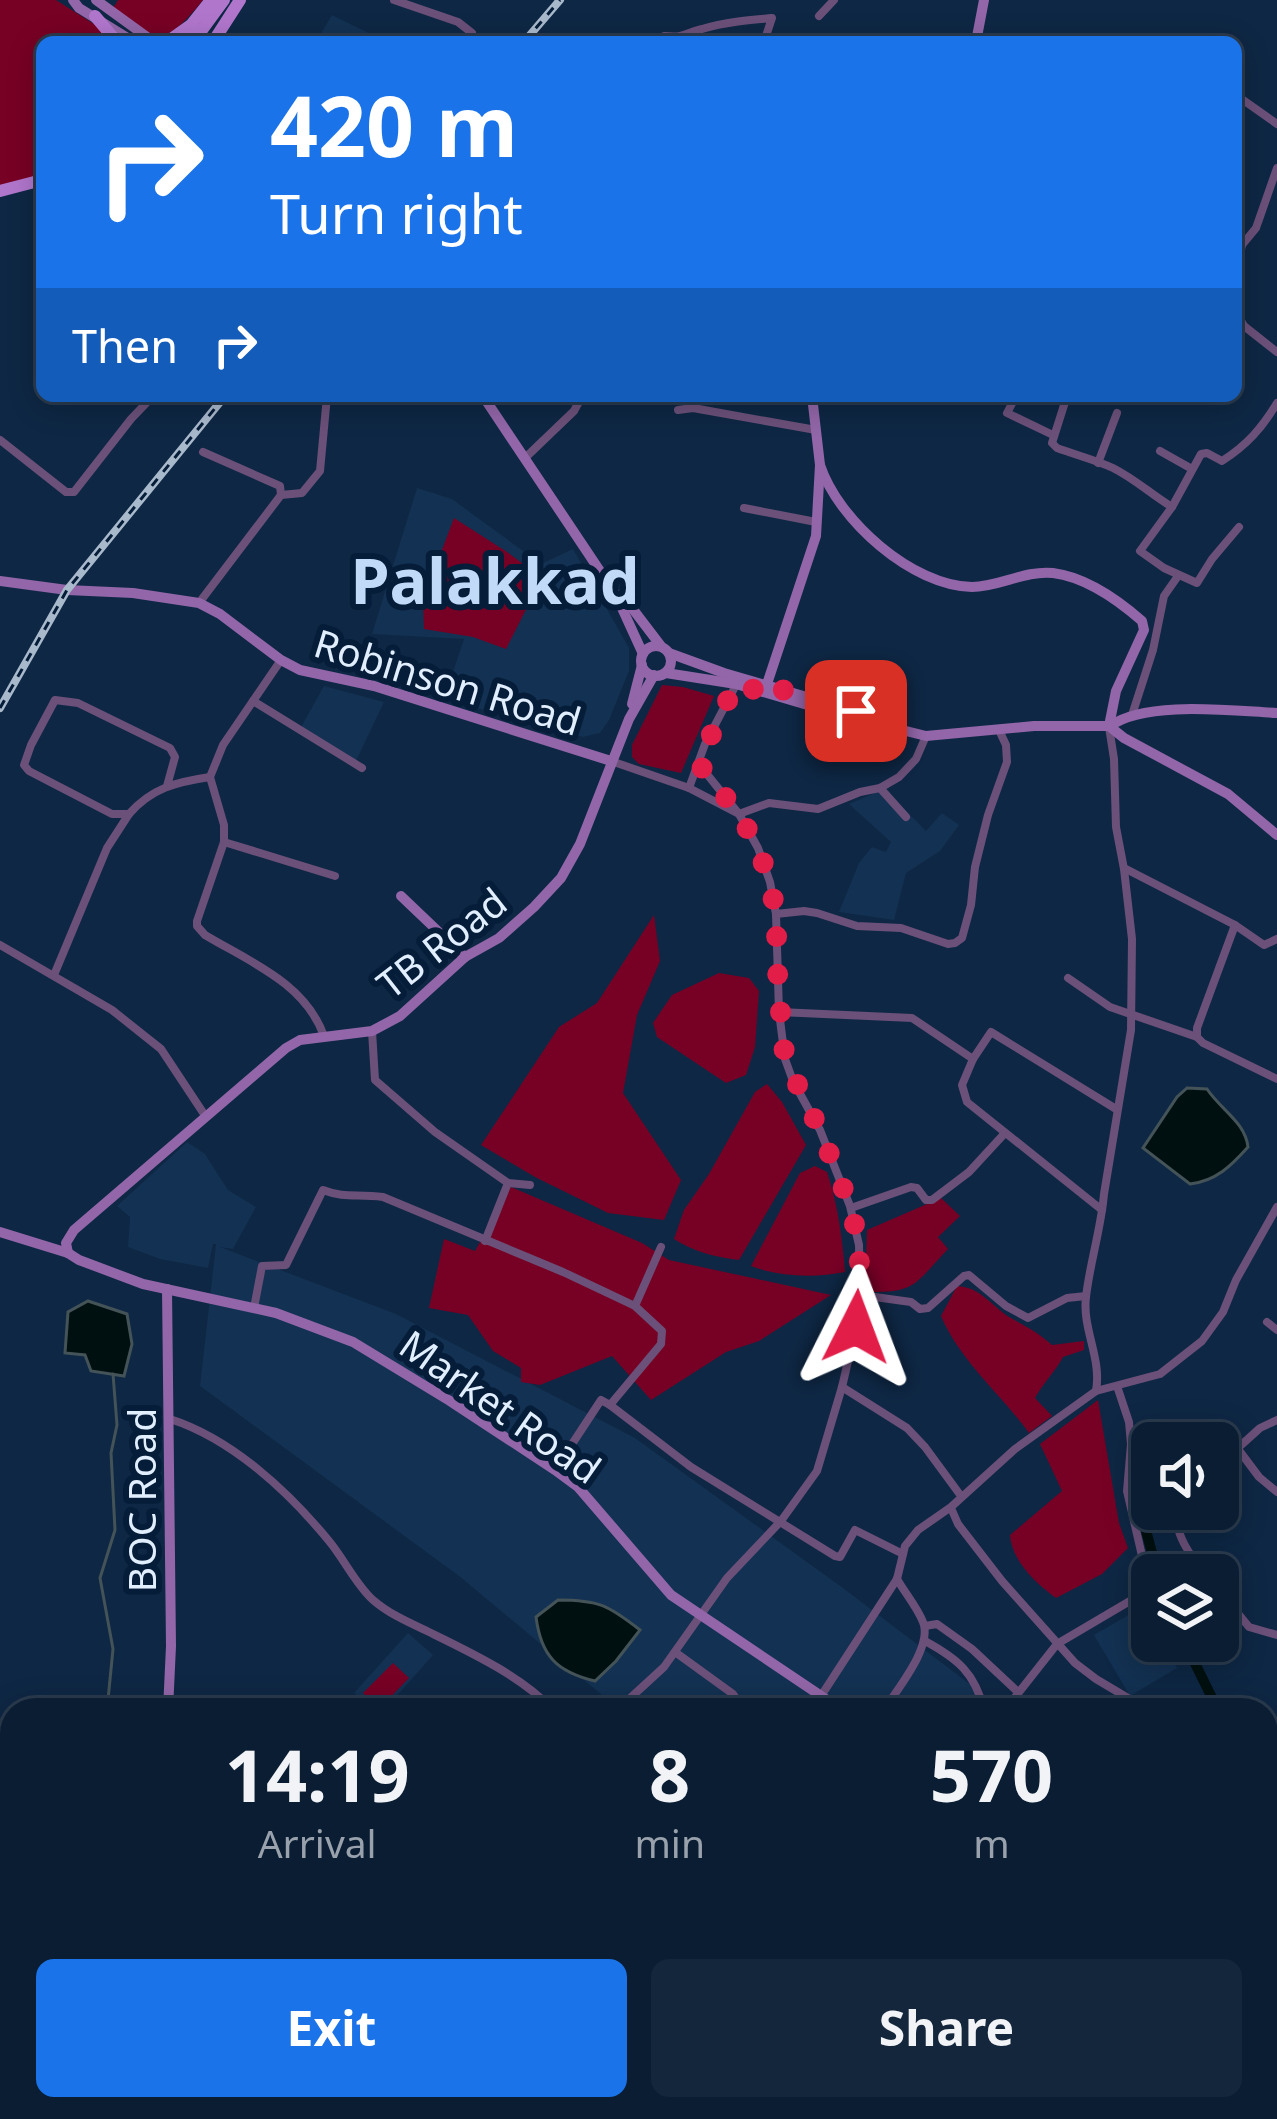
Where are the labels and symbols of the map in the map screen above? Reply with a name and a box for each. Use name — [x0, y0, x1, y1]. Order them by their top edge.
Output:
district label: Palakkad — [350, 537, 640, 622]
street label: Robinson Road — [308, 615, 588, 747]
pin — [805, 660, 907, 762]
street label: TB Road — [365, 875, 517, 1009]
position arrow — [793, 1264, 919, 1390]
street label: Market Road — [390, 1317, 612, 1495]
street label: BOC Road — [114, 1408, 167, 1592]

